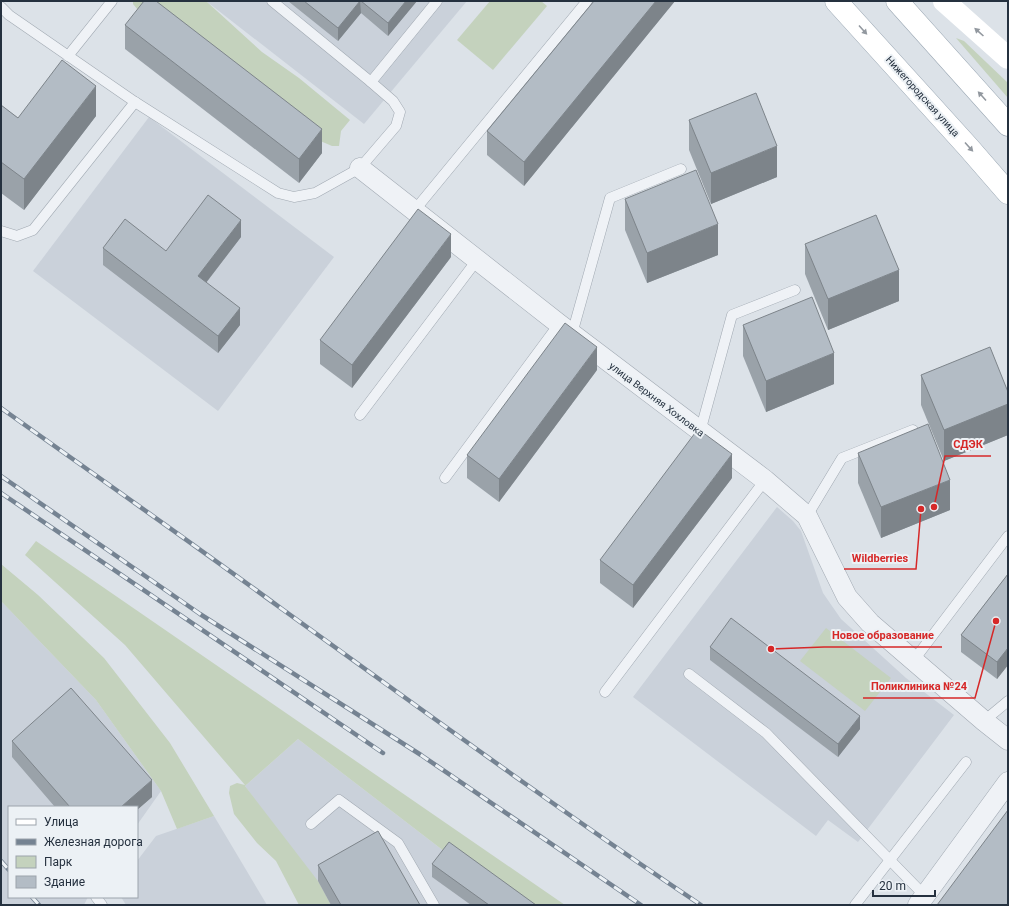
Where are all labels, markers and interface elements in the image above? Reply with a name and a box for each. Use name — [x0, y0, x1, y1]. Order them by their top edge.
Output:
one-way arrow — [858, 25, 867, 35]
one-way arrow — [974, 28, 984, 37]
street label: Нижегородская улица — [884, 54, 962, 139]
one-way arrow — [978, 91, 987, 101]
one-way arrow — [964, 142, 973, 152]
street label: улица Верхняя Хохловка — [607, 360, 706, 439]
callout: СДЭК — [945, 433, 991, 456]
text: СДЭК — [953, 438, 984, 451]
callout: Wildberries — [844, 546, 916, 569]
text: Wildberries — [852, 552, 909, 565]
callout: Новое образование — [824, 624, 942, 647]
text: Новое образование — [832, 629, 934, 642]
callout: Поликлиника №24 — [863, 675, 975, 698]
text: Поликлиника №24 — [871, 680, 968, 693]
legend — [8, 806, 138, 898]
text: Улица — [44, 815, 79, 829]
text: Железная дорога — [44, 835, 143, 849]
text: Парк — [44, 855, 73, 869]
scale bar — [873, 872, 935, 898]
text: Здание — [44, 875, 85, 889]
text: 20 m — [879, 879, 906, 893]

